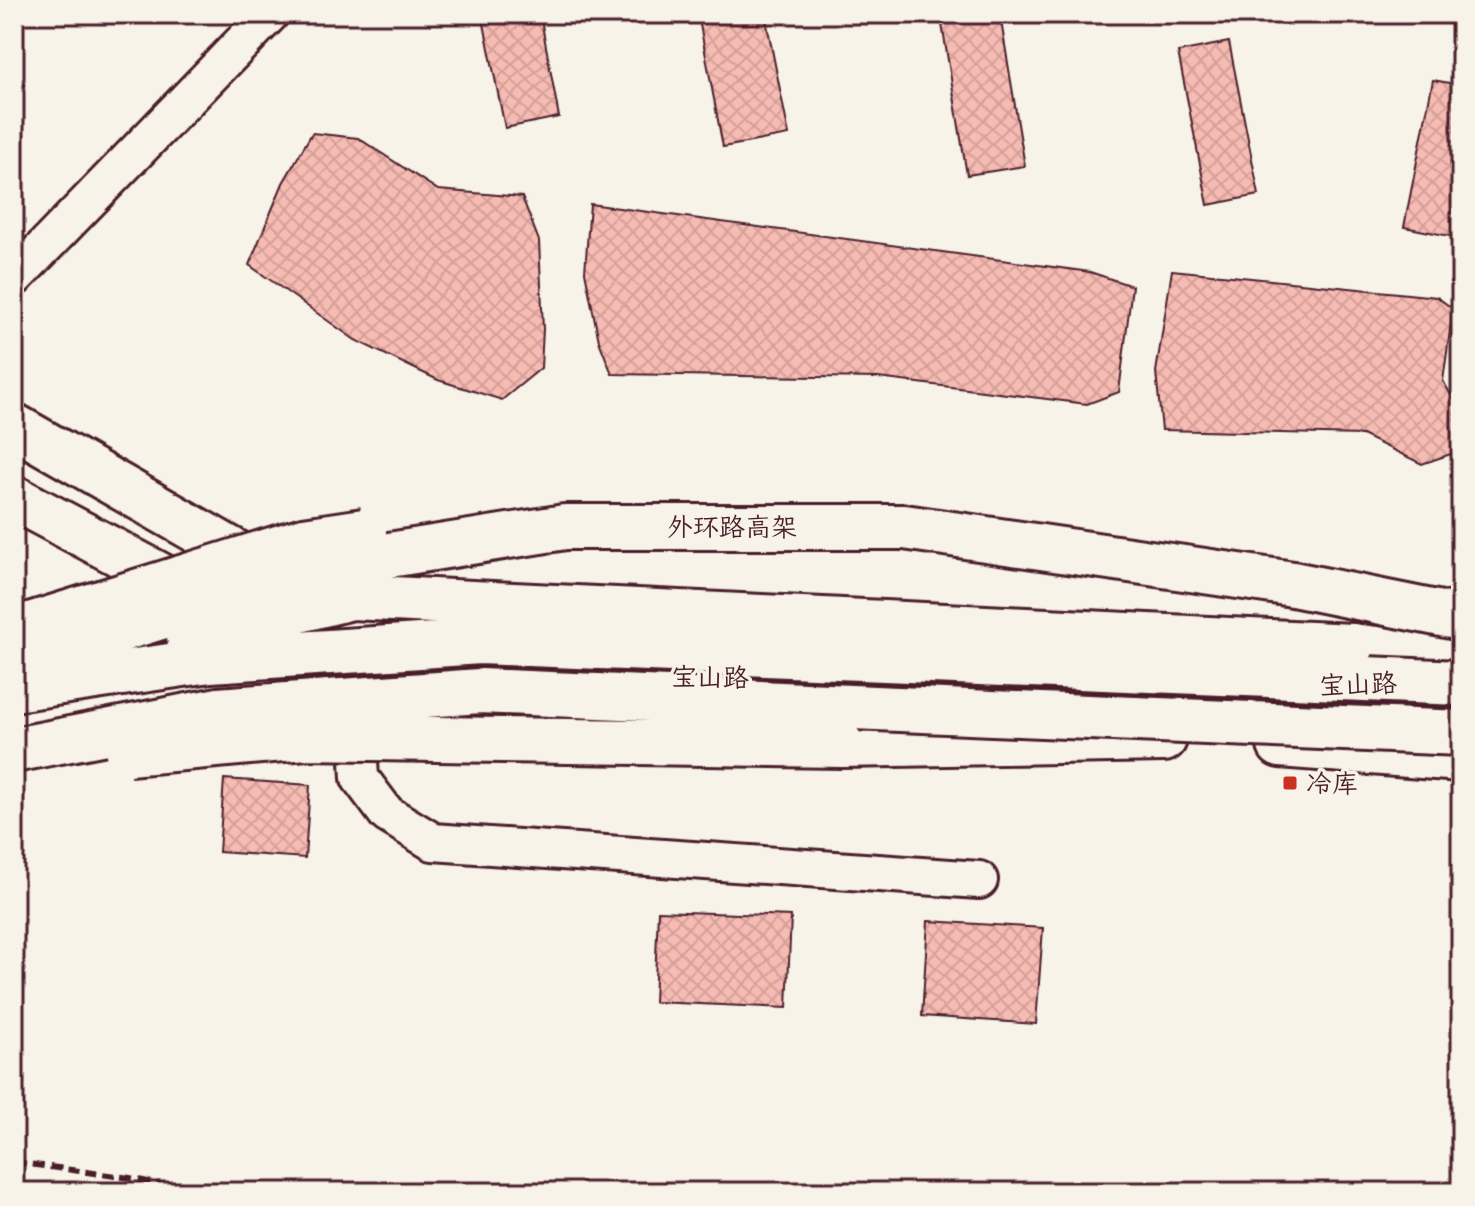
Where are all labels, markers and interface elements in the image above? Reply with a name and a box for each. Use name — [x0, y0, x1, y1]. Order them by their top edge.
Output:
street label: 外环路高架 — [667, 509, 797, 544]
street label: 宝山路 — [671, 658, 749, 695]
street label: 宝山路 — [1318, 665, 1398, 702]
place label: 冷库 — [1306, 765, 1358, 800]
marker: 冷库 — [1281, 774, 1299, 792]

